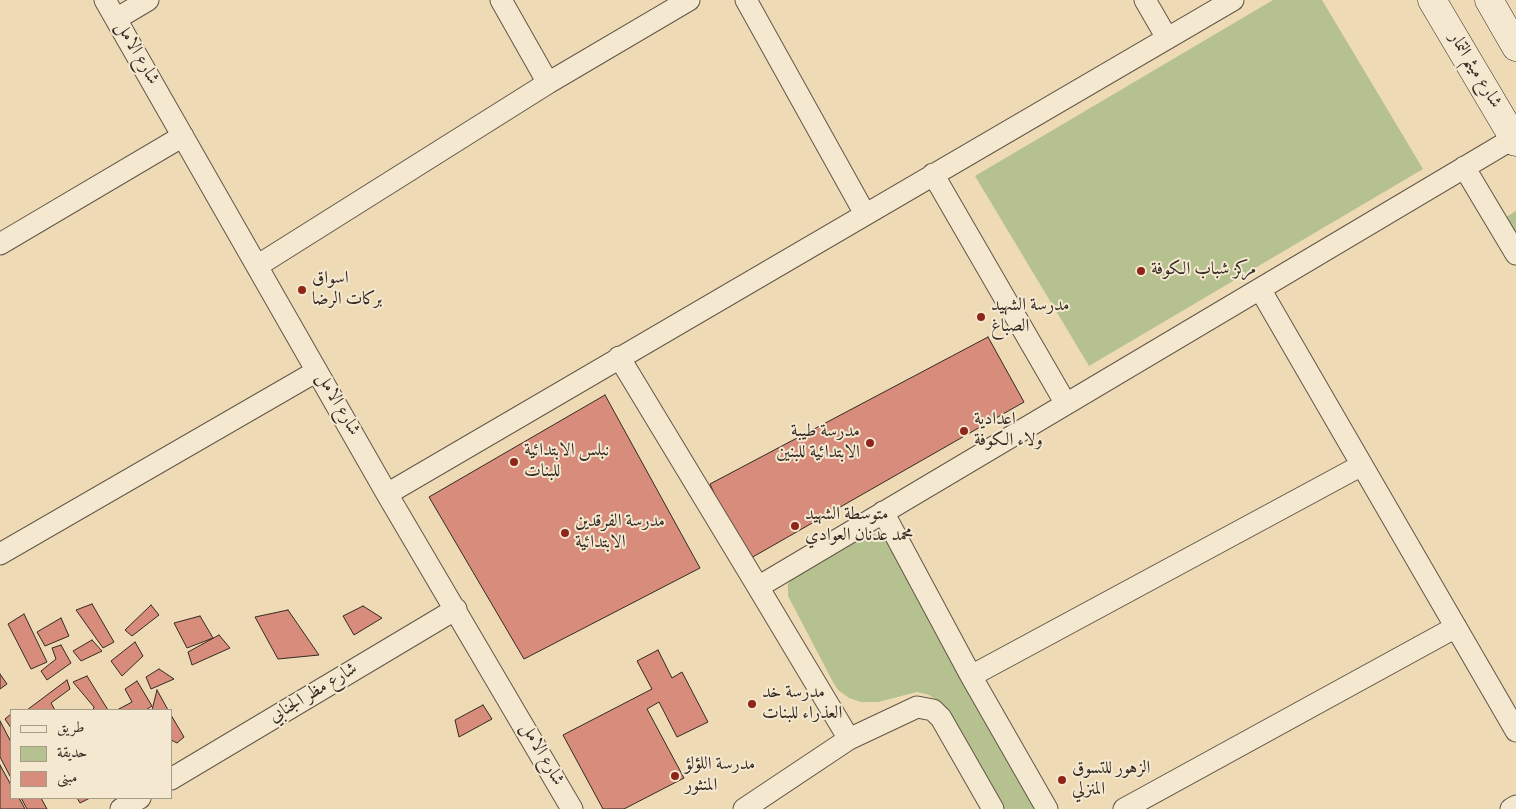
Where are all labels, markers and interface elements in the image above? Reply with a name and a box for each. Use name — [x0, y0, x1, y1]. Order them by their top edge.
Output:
street label: شارع الامل — [109, 19, 163, 89]
street label: شارع ميثم التمار — [1443, 29, 1505, 113]
place label: مركز شباب الكوفة — [1151, 260, 1256, 282]
marker: مركز شباب الكوفة — [1135, 265, 1147, 277]
place label: اسواق بركات الرضا — [312, 269, 382, 312]
marker: اسواق بركات الرضا — [296, 284, 308, 296]
place label: مدرسة الشهيد الصباغ — [991, 296, 1070, 338]
marker: مدرسة الشهيد الصباغ — [975, 311, 987, 323]
street label: شارع الامل — [310, 370, 364, 440]
place label: اعدادية ولاء الكوفة — [974, 410, 1043, 452]
place label: مدرسة طيبة الابتدائية للبنين — [776, 422, 860, 464]
marker: اعدادية ولاء الكوفة — [958, 425, 970, 437]
marker: مدرسة طيبة الابتدائية للبنين — [864, 437, 876, 449]
place label: نبلس الابتدائية للبنات — [524, 441, 609, 484]
marker: نبلس الابتدائية للبنات — [508, 456, 520, 468]
place label: متوسطة الشهيد محمد عدنان العوادي — [805, 505, 913, 548]
place label: مدرسة الفرقدين الابتدائية — [575, 512, 665, 554]
marker: متوسطة الشهيد محمد عدنان العوادي — [789, 520, 801, 532]
marker: مدرسة الفرقدين الابتدائية — [559, 527, 571, 539]
street label: شارع مظر الجنابي — [266, 659, 362, 729]
place label: مدرسة خد العذراء للبنات — [762, 683, 842, 726]
marker: مدرسة خد العذراء للبنات — [746, 698, 758, 710]
legend — [10, 709, 172, 799]
text: طريق — [57, 718, 84, 739]
street label: شارع الامل — [514, 720, 568, 790]
text: حديقة — [57, 743, 87, 764]
place label: مدرسة اللؤلؤ المنثور — [685, 755, 755, 798]
place label: الزهور للتسوق المنزلي — [1072, 759, 1150, 802]
text: مبنى — [57, 768, 77, 789]
marker: مدرسة اللؤلؤ المنثور — [669, 770, 681, 782]
marker: الزهور للتسوق المنزلي — [1056, 774, 1068, 786]

